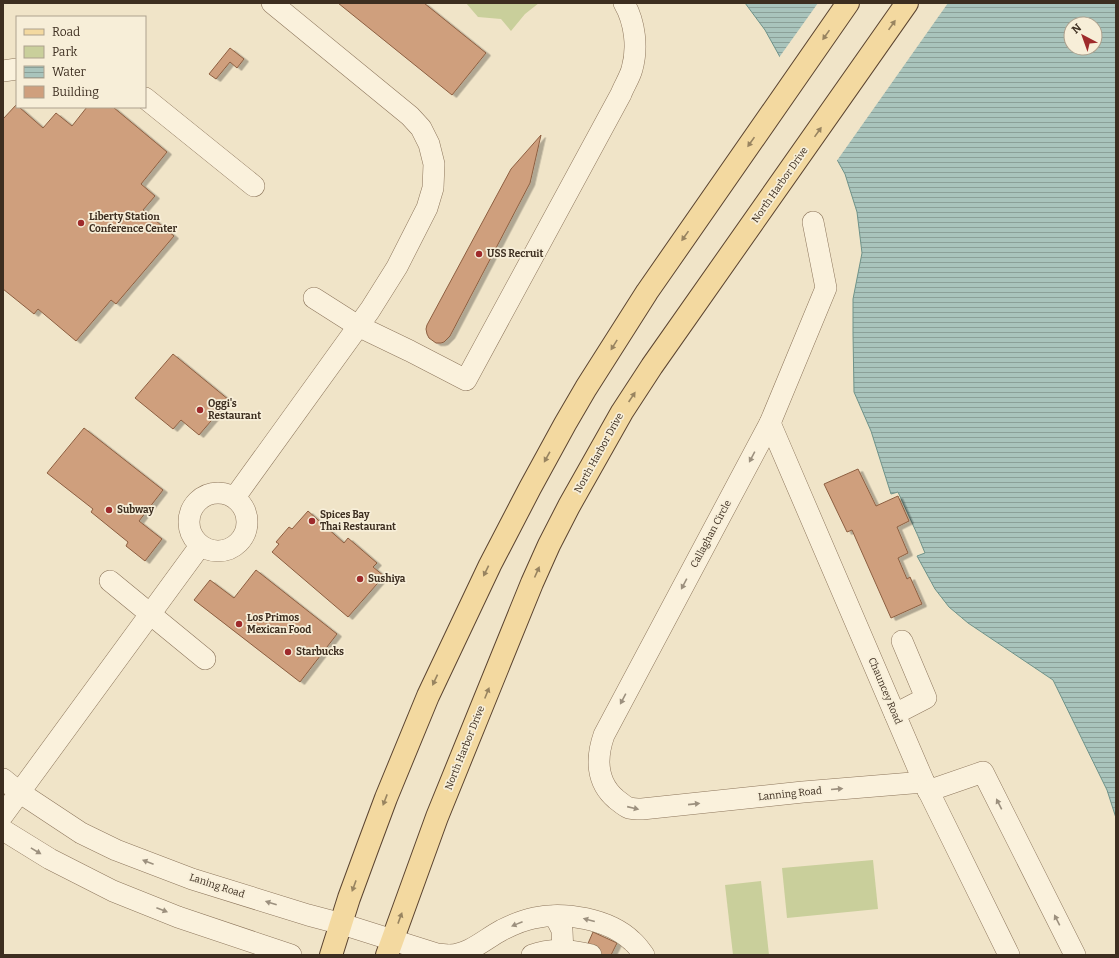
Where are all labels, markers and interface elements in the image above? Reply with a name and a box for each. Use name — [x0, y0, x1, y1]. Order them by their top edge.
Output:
legend — [16, 16, 146, 108]
north arrow — [1063, 16, 1103, 56]
one-way arrow — [888, 20, 896, 30]
text: N — [1069, 21, 1085, 37]
text: Road — [52, 25, 80, 39]
one-way arrow — [822, 30, 830, 40]
text: Park — [52, 45, 78, 59]
text: Water — [52, 65, 87, 79]
text: Building — [52, 85, 99, 99]
one-way arrow — [814, 126, 822, 137]
one-way arrow — [747, 136, 755, 147]
street label: North Harbor Drive — [749, 145, 811, 225]
place label: Liberty Station Conference Center — [89, 211, 177, 235]
marker: Liberty Station Conference Center — [76, 218, 86, 228]
one-way arrow — [681, 231, 689, 242]
place label: USS Recruit — [487, 248, 543, 260]
marker: USS Recruit — [474, 249, 484, 259]
one-way arrow — [610, 339, 617, 351]
one-way arrow — [628, 392, 636, 402]
place label: Oggi's Restaurant — [208, 398, 261, 422]
marker: Oggi's Restaurant — [195, 405, 205, 415]
street label: North Harbor Drive — [572, 411, 626, 495]
one-way arrow — [544, 451, 550, 462]
one-way arrow — [748, 451, 755, 463]
street label: Callaghan Circle — [688, 498, 734, 570]
place label: Subway — [117, 504, 154, 516]
marker: Subway — [104, 505, 114, 515]
place label: Spices Bay Thai Restaurant — [320, 509, 396, 533]
marker: Spices Bay Thai Restaurant — [307, 516, 317, 526]
one-way arrow — [483, 566, 489, 577]
one-way arrow — [534, 566, 540, 578]
place label: Sushiya — [368, 573, 406, 585]
marker: Sushiya — [355, 574, 365, 584]
one-way arrow — [681, 579, 687, 590]
place label: Los Primos Mexican Food — [247, 612, 311, 636]
marker: Los Primos Mexican Food — [234, 619, 244, 629]
place label: Starbucks — [296, 646, 344, 658]
marker: Starbucks — [283, 647, 293, 657]
street label: Chauncey Road — [866, 656, 904, 726]
one-way arrow — [432, 675, 438, 686]
one-way arrow — [484, 687, 490, 698]
one-way arrow — [620, 693, 626, 705]
street label: North Harbor Drive — [443, 704, 487, 792]
street label: Lanning Road — [758, 785, 822, 803]
one-way arrow — [831, 786, 843, 793]
one-way arrow — [382, 795, 388, 807]
one-way arrow — [996, 798, 1002, 810]
one-way arrow — [688, 801, 700, 807]
one-way arrow — [627, 805, 639, 811]
one-way arrow — [30, 847, 42, 854]
one-way arrow — [141, 858, 153, 864]
street label: Laning Road — [188, 871, 246, 901]
one-way arrow — [350, 880, 356, 892]
one-way arrow — [265, 900, 277, 906]
one-way arrow — [156, 908, 168, 914]
one-way arrow — [397, 912, 403, 924]
one-way arrow — [1054, 914, 1060, 926]
one-way arrow — [583, 917, 595, 923]
one-way arrow — [511, 921, 523, 927]

